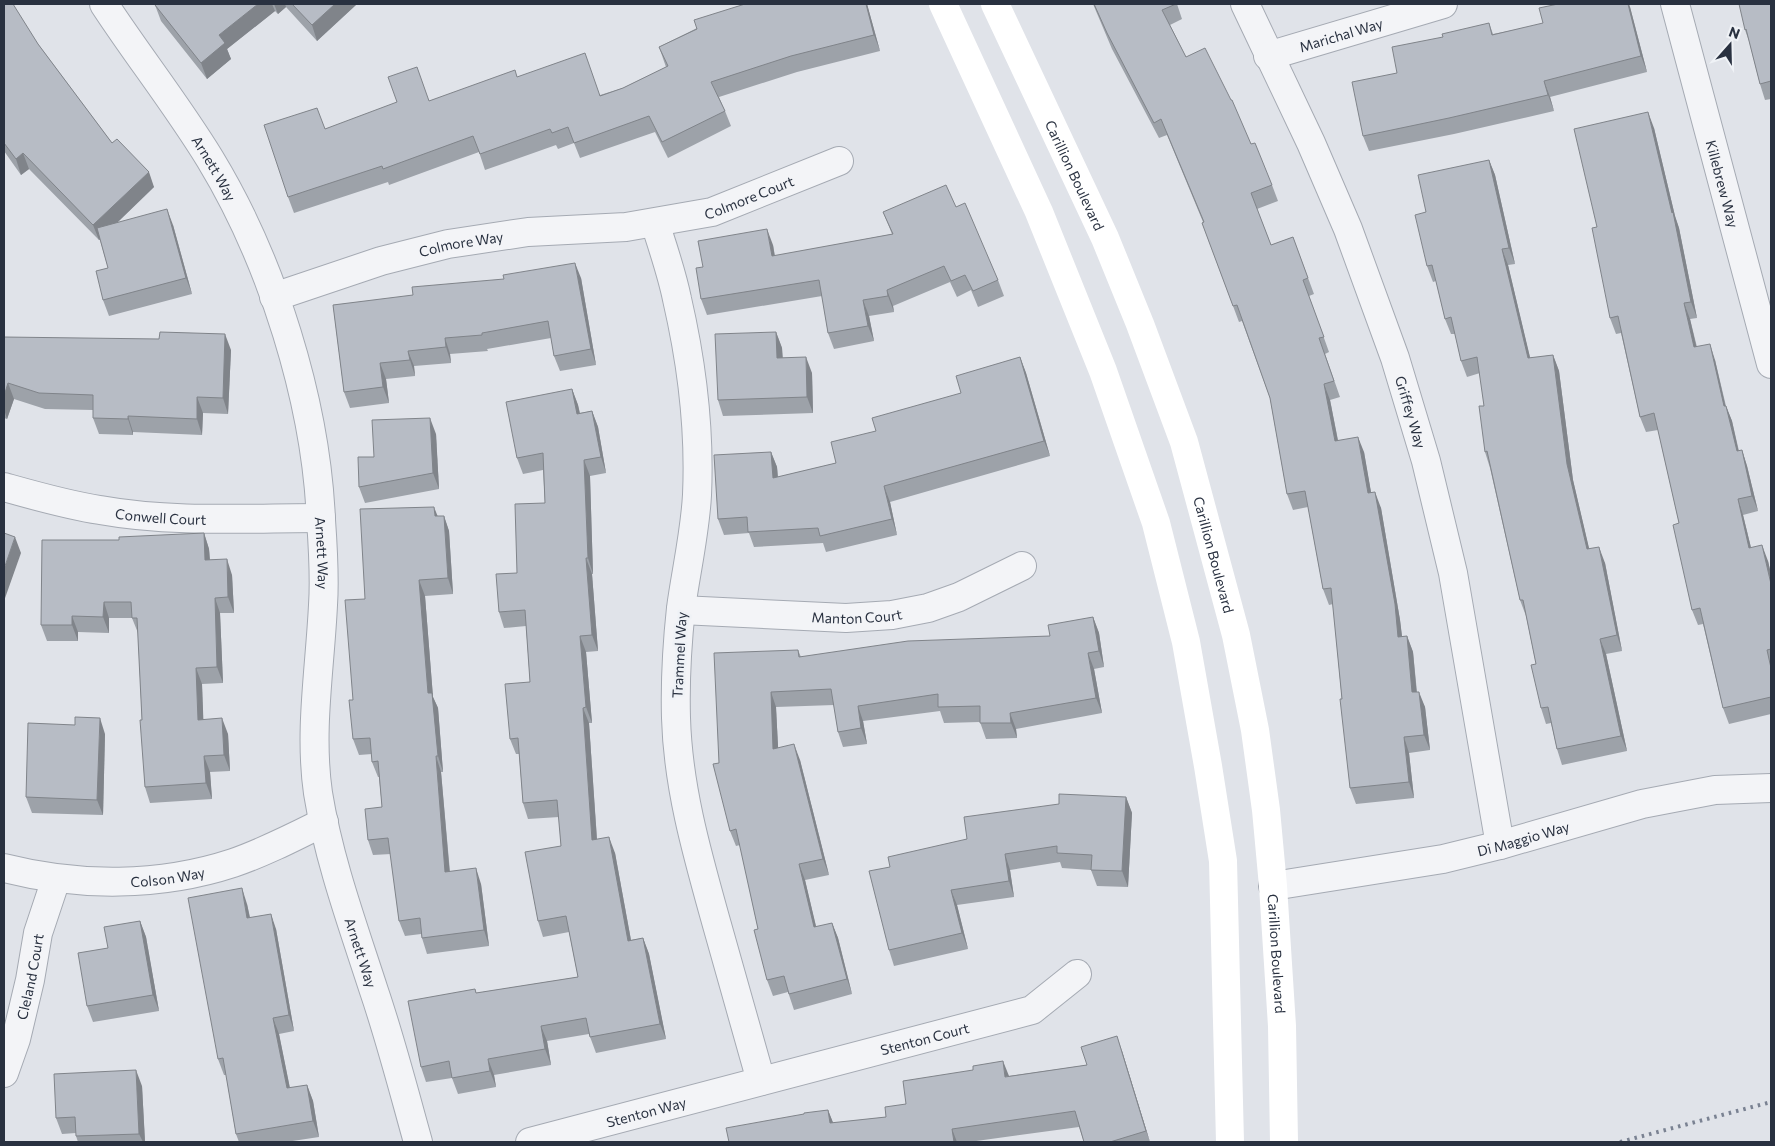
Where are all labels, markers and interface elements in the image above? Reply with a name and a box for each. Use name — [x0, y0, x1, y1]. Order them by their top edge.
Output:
street label: Marichal Way — [1297, 14, 1385, 55]
north arrow — [1705, 20, 1755, 70]
text: N — [1727, 23, 1742, 42]
street label: Carillion Boulevard — [1042, 117, 1109, 233]
street label: Arnett Way — [189, 132, 240, 204]
street label: Killebrew Way — [1703, 138, 1743, 230]
street label: Colmore Court — [703, 172, 796, 222]
street label: Colmore Way — [417, 227, 504, 260]
street label: Griffey Way — [1392, 373, 1430, 450]
street label: Carillion Boulevard — [1191, 495, 1238, 615]
street label: Conwell Court — [114, 504, 207, 527]
street label: Arnett Way — [312, 516, 332, 589]
street label: Manton Court — [811, 605, 904, 626]
street label: Trammel Way — [668, 611, 690, 699]
street label: Di Maggio Way — [1475, 817, 1571, 859]
street label: Colson Way — [130, 863, 206, 890]
street label: Carillion Boulevard — [1265, 893, 1290, 1014]
street label: Arnett Way — [342, 915, 381, 990]
street label: Cleland Court — [12, 932, 46, 1021]
street label: Stenton Court — [878, 1018, 971, 1058]
street label: Stenton Way — [604, 1093, 688, 1130]

